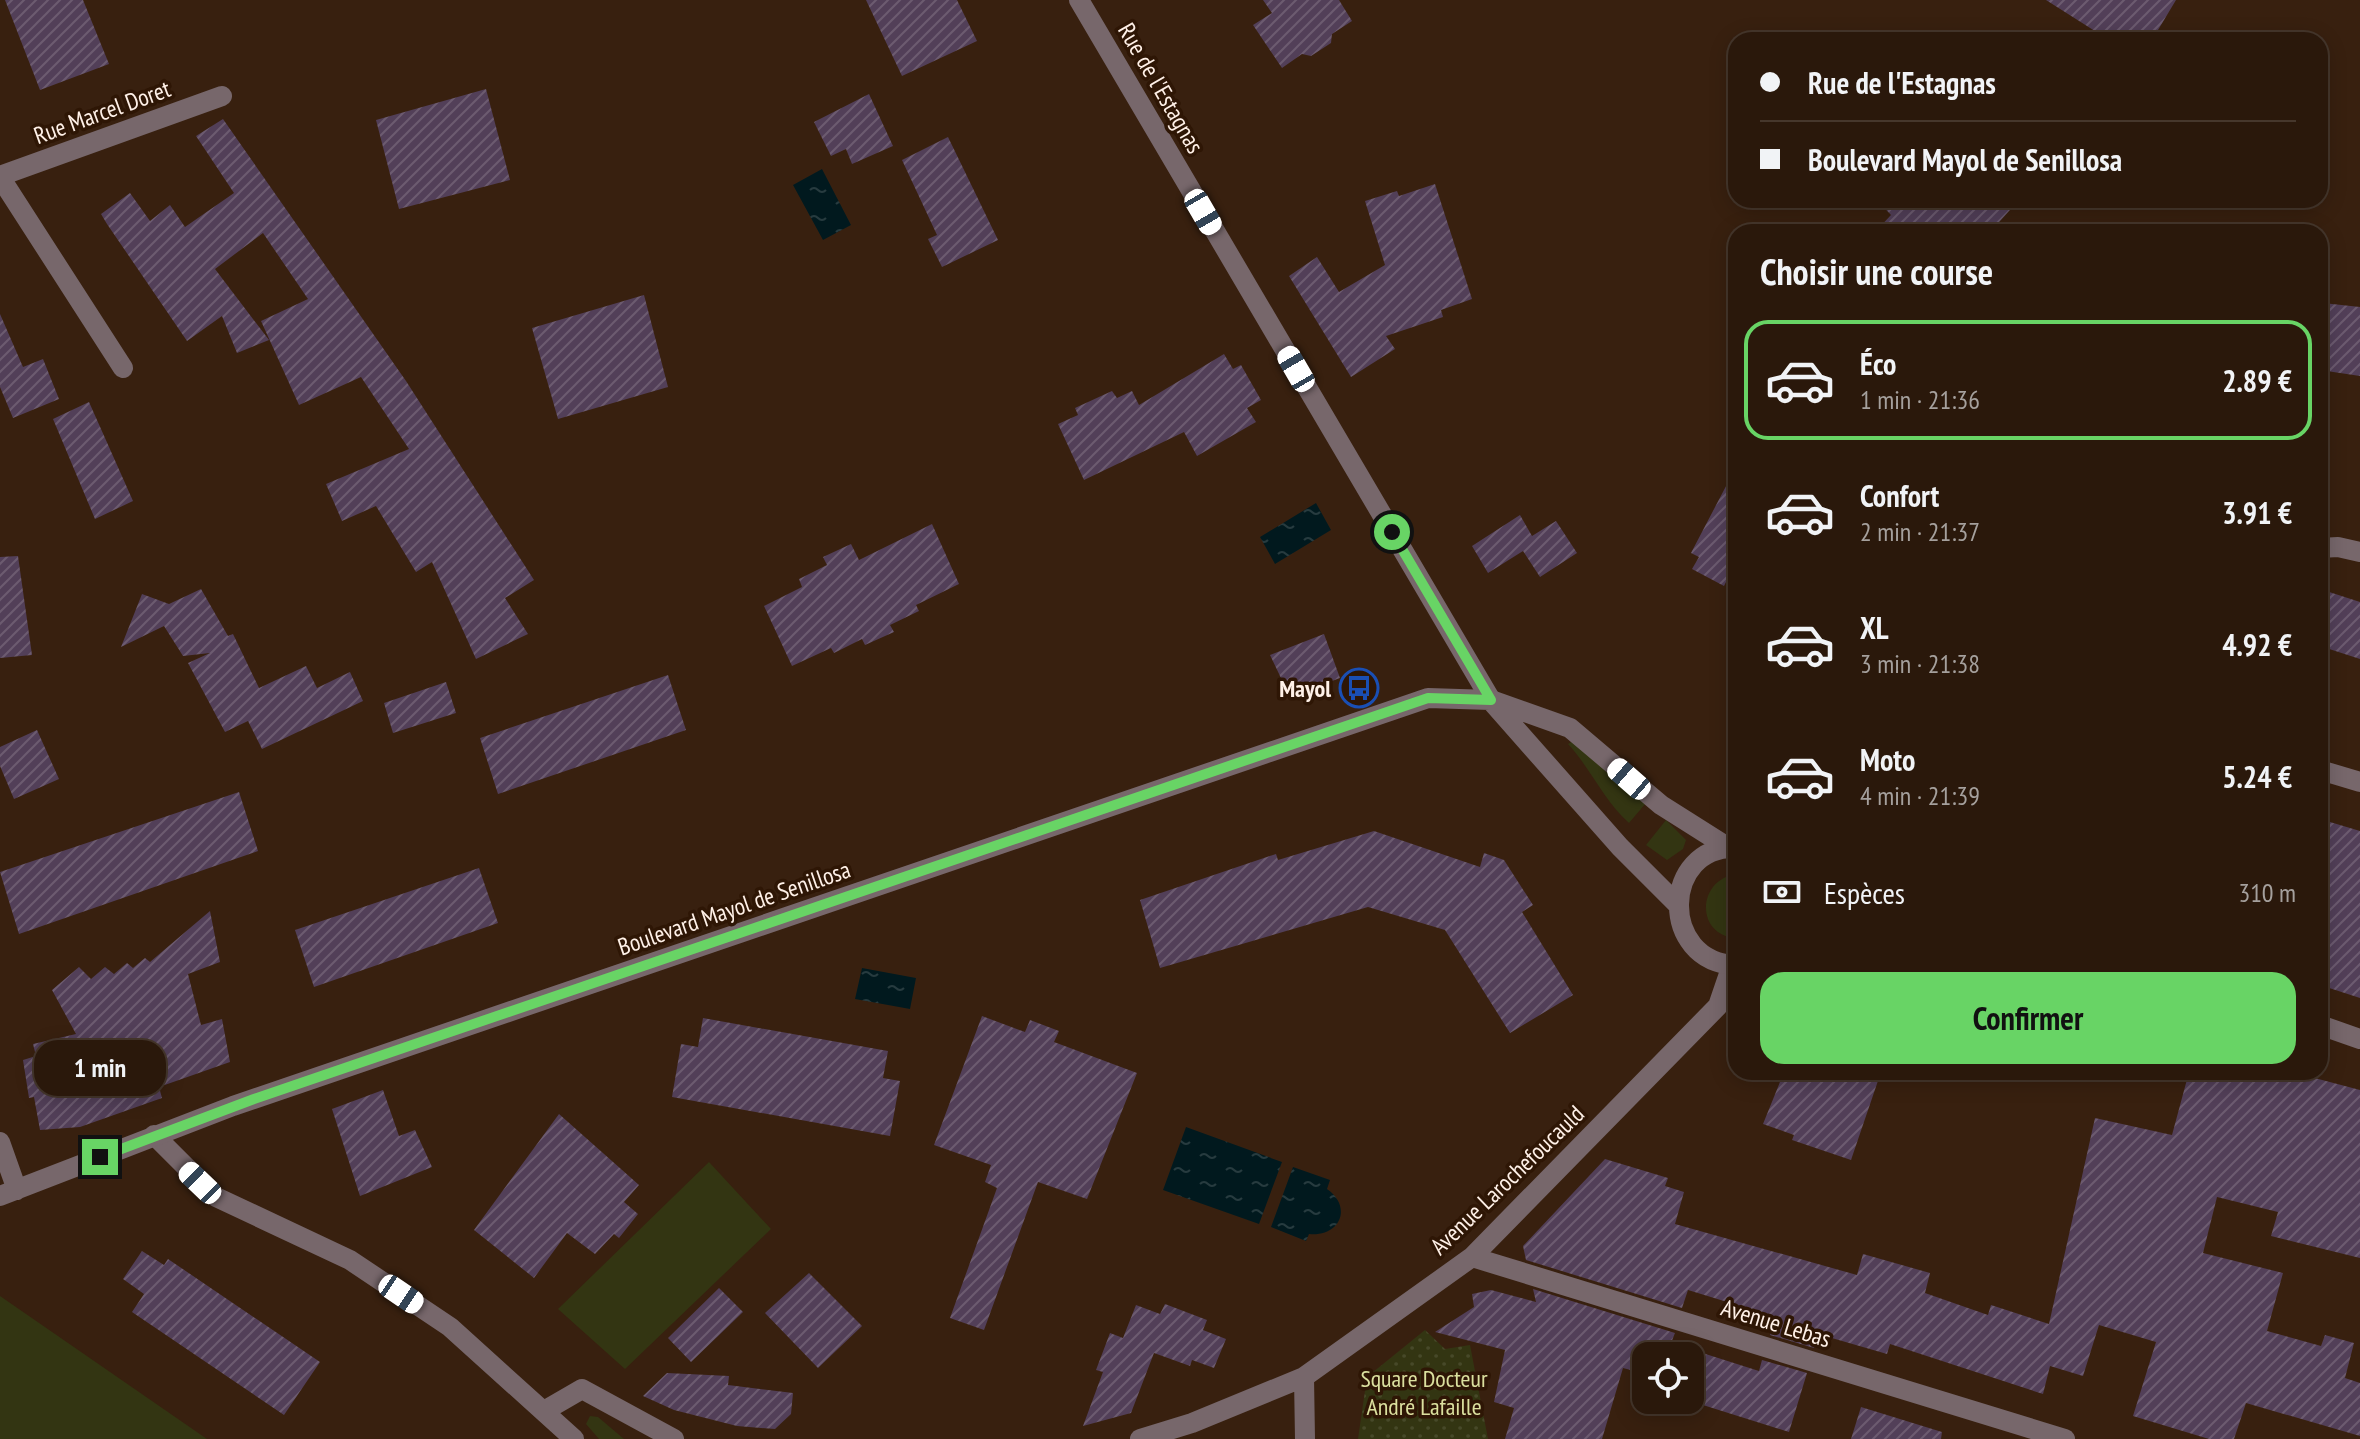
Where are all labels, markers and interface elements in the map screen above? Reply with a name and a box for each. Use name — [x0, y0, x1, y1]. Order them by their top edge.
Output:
street label: Rue de l'Estagnas — [1111, 17, 1211, 159]
text: Rue de l'Estagnas — [1808, 63, 1996, 102]
street label: Rue Marcel Doret — [29, 73, 175, 151]
text: Boulevard Mayol de Senillosa — [1808, 140, 2122, 179]
car — [1181, 185, 1225, 239]
text: Choisir une course — [1760, 248, 1993, 295]
car — [1274, 342, 1318, 396]
icon: car — [1764, 344, 1836, 416]
text: Éco — [1860, 344, 1896, 383]
text: 2.89 € — [2222, 361, 2292, 400]
text: 1 min · 21:36 — [1860, 383, 1980, 416]
icon: car — [1764, 476, 1836, 548]
text: Confort — [1860, 476, 1939, 515]
text: 3.91 € — [2222, 493, 2292, 532]
route start — [1374, 514, 1410, 550]
text: 2 min · 21:37 — [1860, 515, 1980, 548]
icon: car — [1764, 608, 1836, 680]
text: XL — [1860, 608, 1889, 647]
text: 4.92 € — [2222, 625, 2292, 664]
text: 3 min · 21:38 — [1860, 647, 1980, 680]
bus stop icon: Mayol — [1338, 667, 1380, 709]
place label: Mayol — [1279, 673, 1331, 704]
icon: car — [1764, 740, 1836, 812]
text: Moto — [1860, 740, 1915, 779]
car — [1603, 754, 1655, 804]
text: 5.24 € — [2222, 757, 2292, 796]
text: 4 min · 21:39 — [1860, 779, 1980, 812]
street label: Boulevard Mayol de Senillosa — [614, 854, 854, 962]
icon: cash — [1760, 870, 1804, 914]
text: Espèces — [1824, 873, 1905, 912]
text: 310 m — [2238, 876, 2296, 909]
button: Confirmer — [1760, 972, 2296, 1064]
callout: 1 min — [34, 1041, 166, 1097]
text: 1 min — [74, 1051, 126, 1084]
street label: Avenue Larochefoucauld — [1423, 1099, 1591, 1261]
route end — [82, 1139, 118, 1175]
car — [174, 1158, 226, 1208]
car — [374, 1271, 428, 1317]
street label: Avenue Lebas — [1718, 1292, 1834, 1354]
map controls — [1632, 1342, 1704, 1414]
button: locate — [1632, 1342, 1704, 1414]
park label: Square Docteur André Lafaille — [1360, 1363, 1488, 1422]

